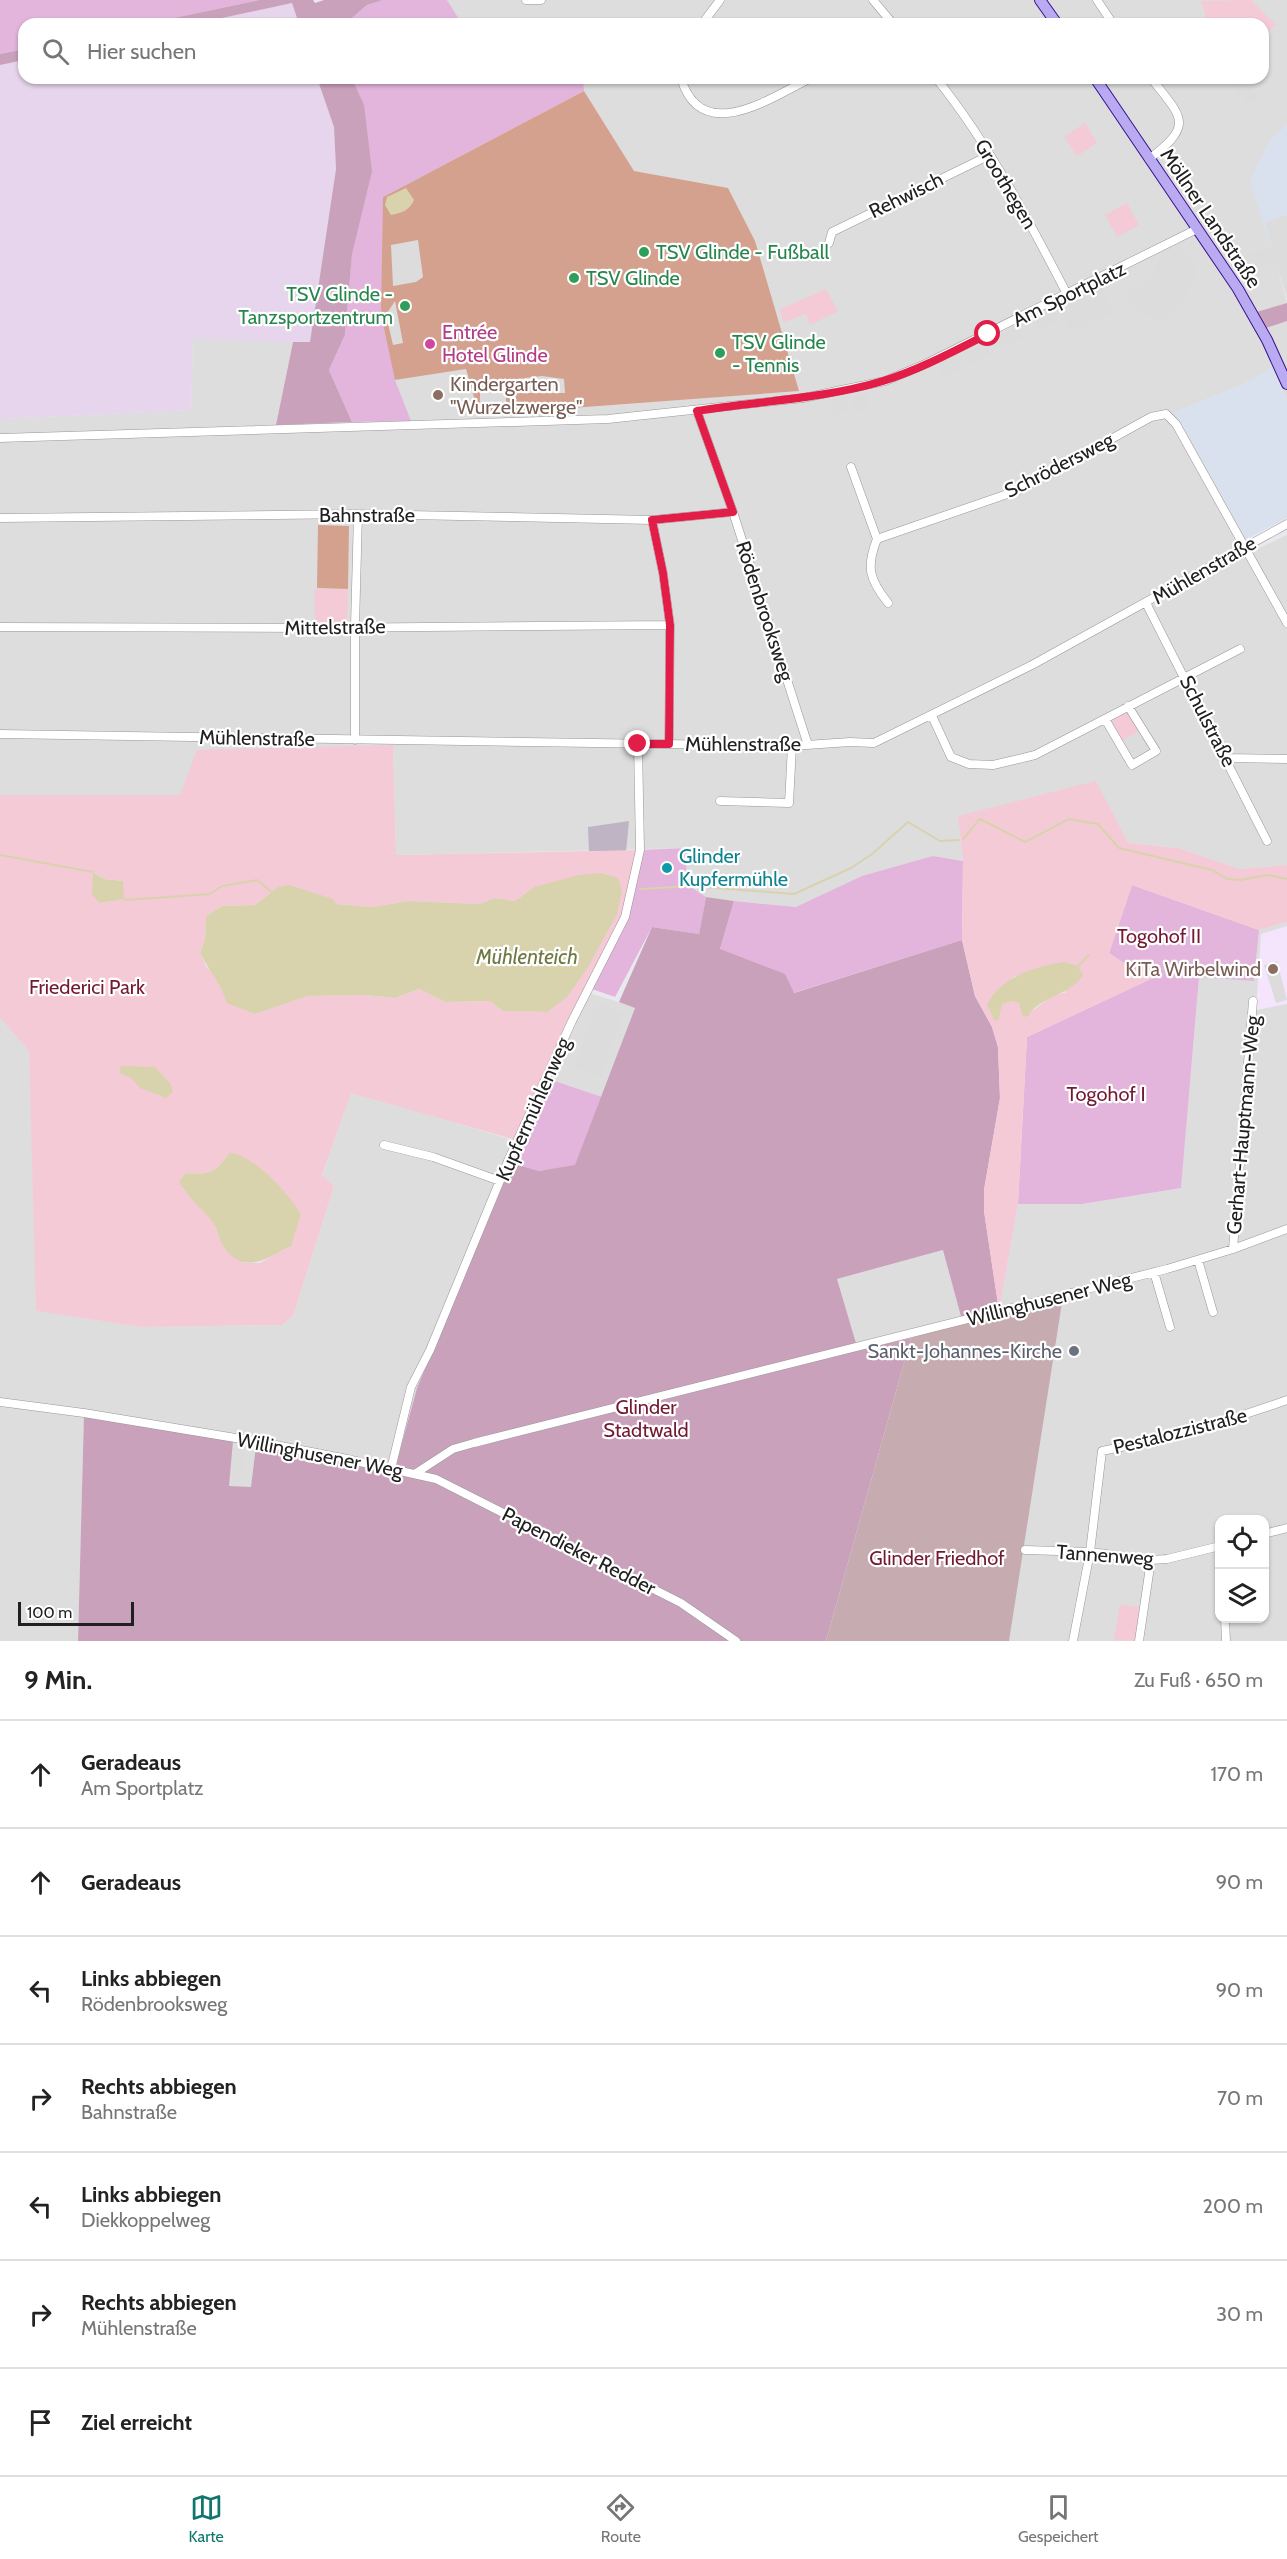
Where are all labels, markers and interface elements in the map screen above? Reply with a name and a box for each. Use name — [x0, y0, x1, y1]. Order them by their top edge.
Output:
search box — [18, 18, 1269, 84]
icon: search — [39, 35, 72, 68]
text: Hier suchen — [87, 38, 196, 65]
street label: Groothegen — [970, 135, 1042, 233]
street label: Möllner Landstraße — [1155, 144, 1267, 292]
street label: Rehwisch — [865, 167, 947, 223]
place label: TSV Glinde - Fußball — [656, 240, 829, 264]
marker: TSV Glinde - Fußball — [637, 245, 651, 259]
street label: Am Sportplatz — [1009, 256, 1129, 332]
place label: TSV Glinde — [586, 266, 680, 290]
marker: TSV Glinde — [567, 271, 581, 285]
place label: TSV Glinde - Tanzsportzentrum — [238, 282, 393, 329]
marker: TSV Glinde - Tanzsportzentrum — [398, 299, 412, 313]
place label: Entrée Hotel Glinde — [442, 320, 548, 367]
route start — [974, 320, 1000, 346]
place label: TSV Glinde - Tennis — [732, 330, 826, 377]
marker: Entrée Hotel Glinde — [423, 337, 437, 351]
marker: TSV Glinde - Tennis — [713, 346, 727, 360]
place label: Kindergarten "Wurzelzwerge" — [450, 372, 582, 419]
marker: Kindergarten "Wurzelzwerge" — [431, 388, 445, 402]
street label: Schrödersweg — [1000, 427, 1118, 503]
street label: Bahnstraße — [319, 503, 415, 527]
street label: Mühlenstraße — [1148, 531, 1260, 609]
street label: Rödenbrooksweg — [731, 538, 799, 685]
street label: Mittelstraße — [284, 614, 386, 640]
street label: Schulstraße — [1175, 671, 1241, 771]
street label: Mühlenstraße — [199, 725, 315, 751]
route end — [624, 730, 650, 756]
street label: Mühlenstraße — [685, 732, 801, 756]
place label: Glinder Kupfermühle — [679, 844, 788, 891]
marker: Glinder Kupfermühle — [660, 861, 674, 875]
park label: Togohof II — [1117, 924, 1201, 948]
water label: Mühlenteich — [475, 944, 578, 969]
place label: KiTa Wirbelwind — [1125, 957, 1261, 981]
marker: KiTa Wirbelwind — [1266, 962, 1280, 976]
park label: Friederici Park — [29, 975, 145, 999]
street label: Gerhart-Hauptmann-Weg — [1221, 1013, 1265, 1236]
street label: Kupfermühlenweg — [491, 1033, 576, 1185]
park label: Togohof I — [1067, 1082, 1146, 1106]
street label: Willinghusener Weg — [964, 1267, 1135, 1331]
place label: Sankt-Johannes-Kirche — [867, 1339, 1062, 1363]
marker: Sankt-Johannes-Kirche — [1067, 1344, 1081, 1358]
park label: Glinder Stadtwald — [603, 1395, 689, 1442]
street label: Pestalozzistraße — [1111, 1403, 1249, 1459]
street label: Willinghusener Weg — [235, 1427, 406, 1483]
street label: Papendieker Redder — [498, 1502, 660, 1600]
map controls — [1215, 1515, 1269, 1623]
button: locate — [1215, 1515, 1269, 1569]
street label: Tannenweg — [1056, 1540, 1155, 1570]
park label: Glinder Friedhof — [869, 1546, 1005, 1570]
button: layers — [1215, 1569, 1269, 1623]
scale bar — [18, 1599, 134, 1626]
text: 100 m — [27, 1603, 72, 1622]
text: 9 Min. — [24, 1664, 92, 1696]
text: Zu Fuß · 650 m — [1134, 1668, 1263, 1692]
text: Geradeaus — [81, 1749, 181, 1776]
icon: ahead — [24, 1758, 57, 1791]
text: 170 m — [1211, 1762, 1263, 1786]
text: Am Sportplatz — [81, 1776, 204, 1800]
icon: ahead — [24, 1866, 57, 1899]
text: Geradeaus — [81, 1869, 181, 1896]
text: 90 m — [1216, 1870, 1263, 1894]
text: Links abbiegen — [81, 1965, 221, 1992]
icon: left — [24, 1974, 57, 2007]
text: 90 m — [1216, 1978, 1263, 2002]
text: Rödenbrooksweg — [81, 1992, 227, 2016]
text: Rechts abbiegen — [81, 2073, 237, 2100]
icon: right — [24, 2082, 57, 2115]
text: 70 m — [1217, 2086, 1263, 2110]
text: Bahnstraße — [81, 2100, 177, 2124]
text: Links abbiegen — [81, 2181, 221, 2208]
icon: left — [24, 2190, 57, 2223]
text: 200 m — [1203, 2194, 1263, 2218]
text: Diekkoppelweg — [81, 2208, 210, 2232]
text: Rechts abbiegen — [81, 2289, 237, 2316]
icon: right — [24, 2298, 57, 2331]
text: 30 m — [1216, 2302, 1263, 2326]
text: Mühlenstraße — [81, 2316, 197, 2340]
icon: arrive — [24, 2406, 57, 2439]
text: Ziel erreicht — [81, 2409, 192, 2436]
tab: Karte — [189, 2491, 224, 2546]
tab: Route — [601, 2491, 641, 2546]
tab: Gespeichert — [1018, 2491, 1098, 2546]

